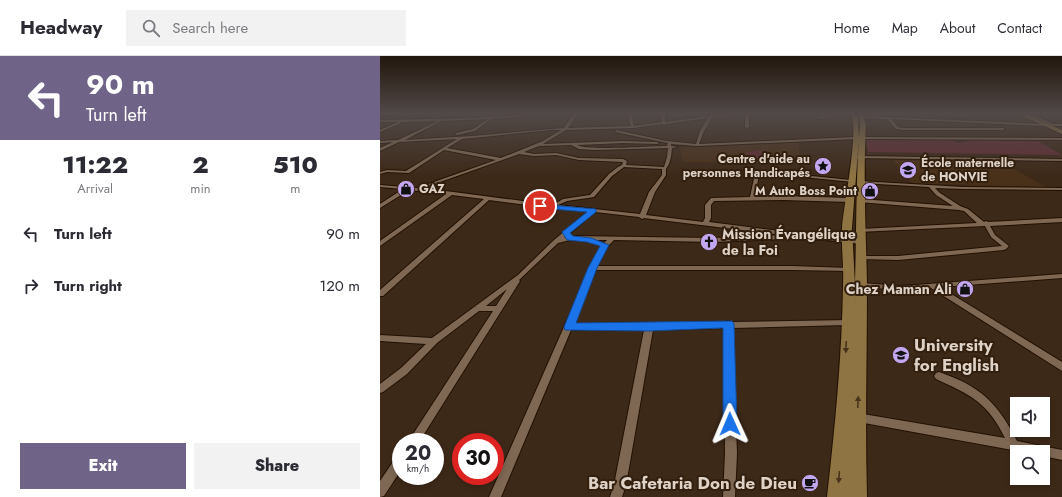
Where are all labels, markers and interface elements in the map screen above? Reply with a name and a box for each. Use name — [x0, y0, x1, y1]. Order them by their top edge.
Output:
search box — [126, 10, 406, 46]
text: Headway — [20, 14, 102, 41]
icon: search — [140, 17, 162, 39]
text: Search here — [172, 17, 248, 39]
text: Home — [834, 18, 870, 38]
text: Map — [892, 18, 918, 38]
text: About — [940, 18, 975, 38]
text: Contact — [997, 18, 1042, 38]
text: 90 m — [86, 64, 155, 105]
icon: left — [20, 72, 72, 124]
text: Turn left — [86, 102, 146, 128]
text: 11:22 — [62, 147, 128, 182]
text: 2 — [192, 147, 209, 182]
text: 510 — [273, 147, 318, 182]
place label: Centre d'aide au personnes Handicapés — [683, 150, 811, 182]
place label: École maternelle de HONVIE — [921, 154, 1014, 186]
place icon: Centre d'aide au personnes Handicapés — [813, 156, 833, 176]
school or university icon: École maternelle de HONVIE — [898, 160, 918, 180]
text: Arrival — [77, 179, 113, 198]
text: min — [190, 179, 211, 198]
text: m — [290, 179, 300, 198]
shop icon: GAZ — [396, 179, 416, 199]
place label: GAZ — [419, 180, 445, 198]
shop icon: M Auto Boss Point — [860, 181, 880, 201]
place label: M Auto Boss Point — [755, 182, 857, 200]
pin — [523, 189, 557, 223]
icon: arrive — [529, 195, 551, 217]
icon: left — [20, 223, 42, 245]
text: Turn left — [54, 223, 112, 245]
text: 90 m — [326, 223, 360, 245]
place label: Mission Évangélique de la Foi — [722, 224, 856, 260]
church icon: Mission Évangélique de la Foi — [699, 232, 719, 252]
icon: right — [20, 275, 42, 297]
text: Turn right — [54, 275, 122, 297]
text: 120 m — [320, 275, 360, 297]
place label: Chez Maman Ali — [846, 279, 952, 299]
shop icon: Chez Maman Ali — [955, 279, 975, 299]
place label: University for English — [914, 333, 999, 377]
one-way arrow — [843, 341, 849, 354]
school or university icon: University for English — [891, 345, 911, 365]
one-way arrow — [855, 395, 861, 408]
map controls — [1010, 397, 1050, 485]
button: sound — [1010, 397, 1050, 437]
position arrow — [709, 403, 751, 445]
speed limit sign: 30 — [452, 433, 504, 485]
text: 20 — [405, 439, 431, 468]
button: Exit — [20, 443, 186, 489]
button: Share — [194, 443, 360, 489]
button: search — [1010, 445, 1050, 485]
text: km/h — [407, 461, 429, 476]
place label: Bar Cafetaria Don de Dieu — [588, 471, 797, 495]
one-way arrow — [835, 471, 842, 483]
cafe icon: Bar Cafetaria Don de Dieu — [800, 473, 820, 493]

